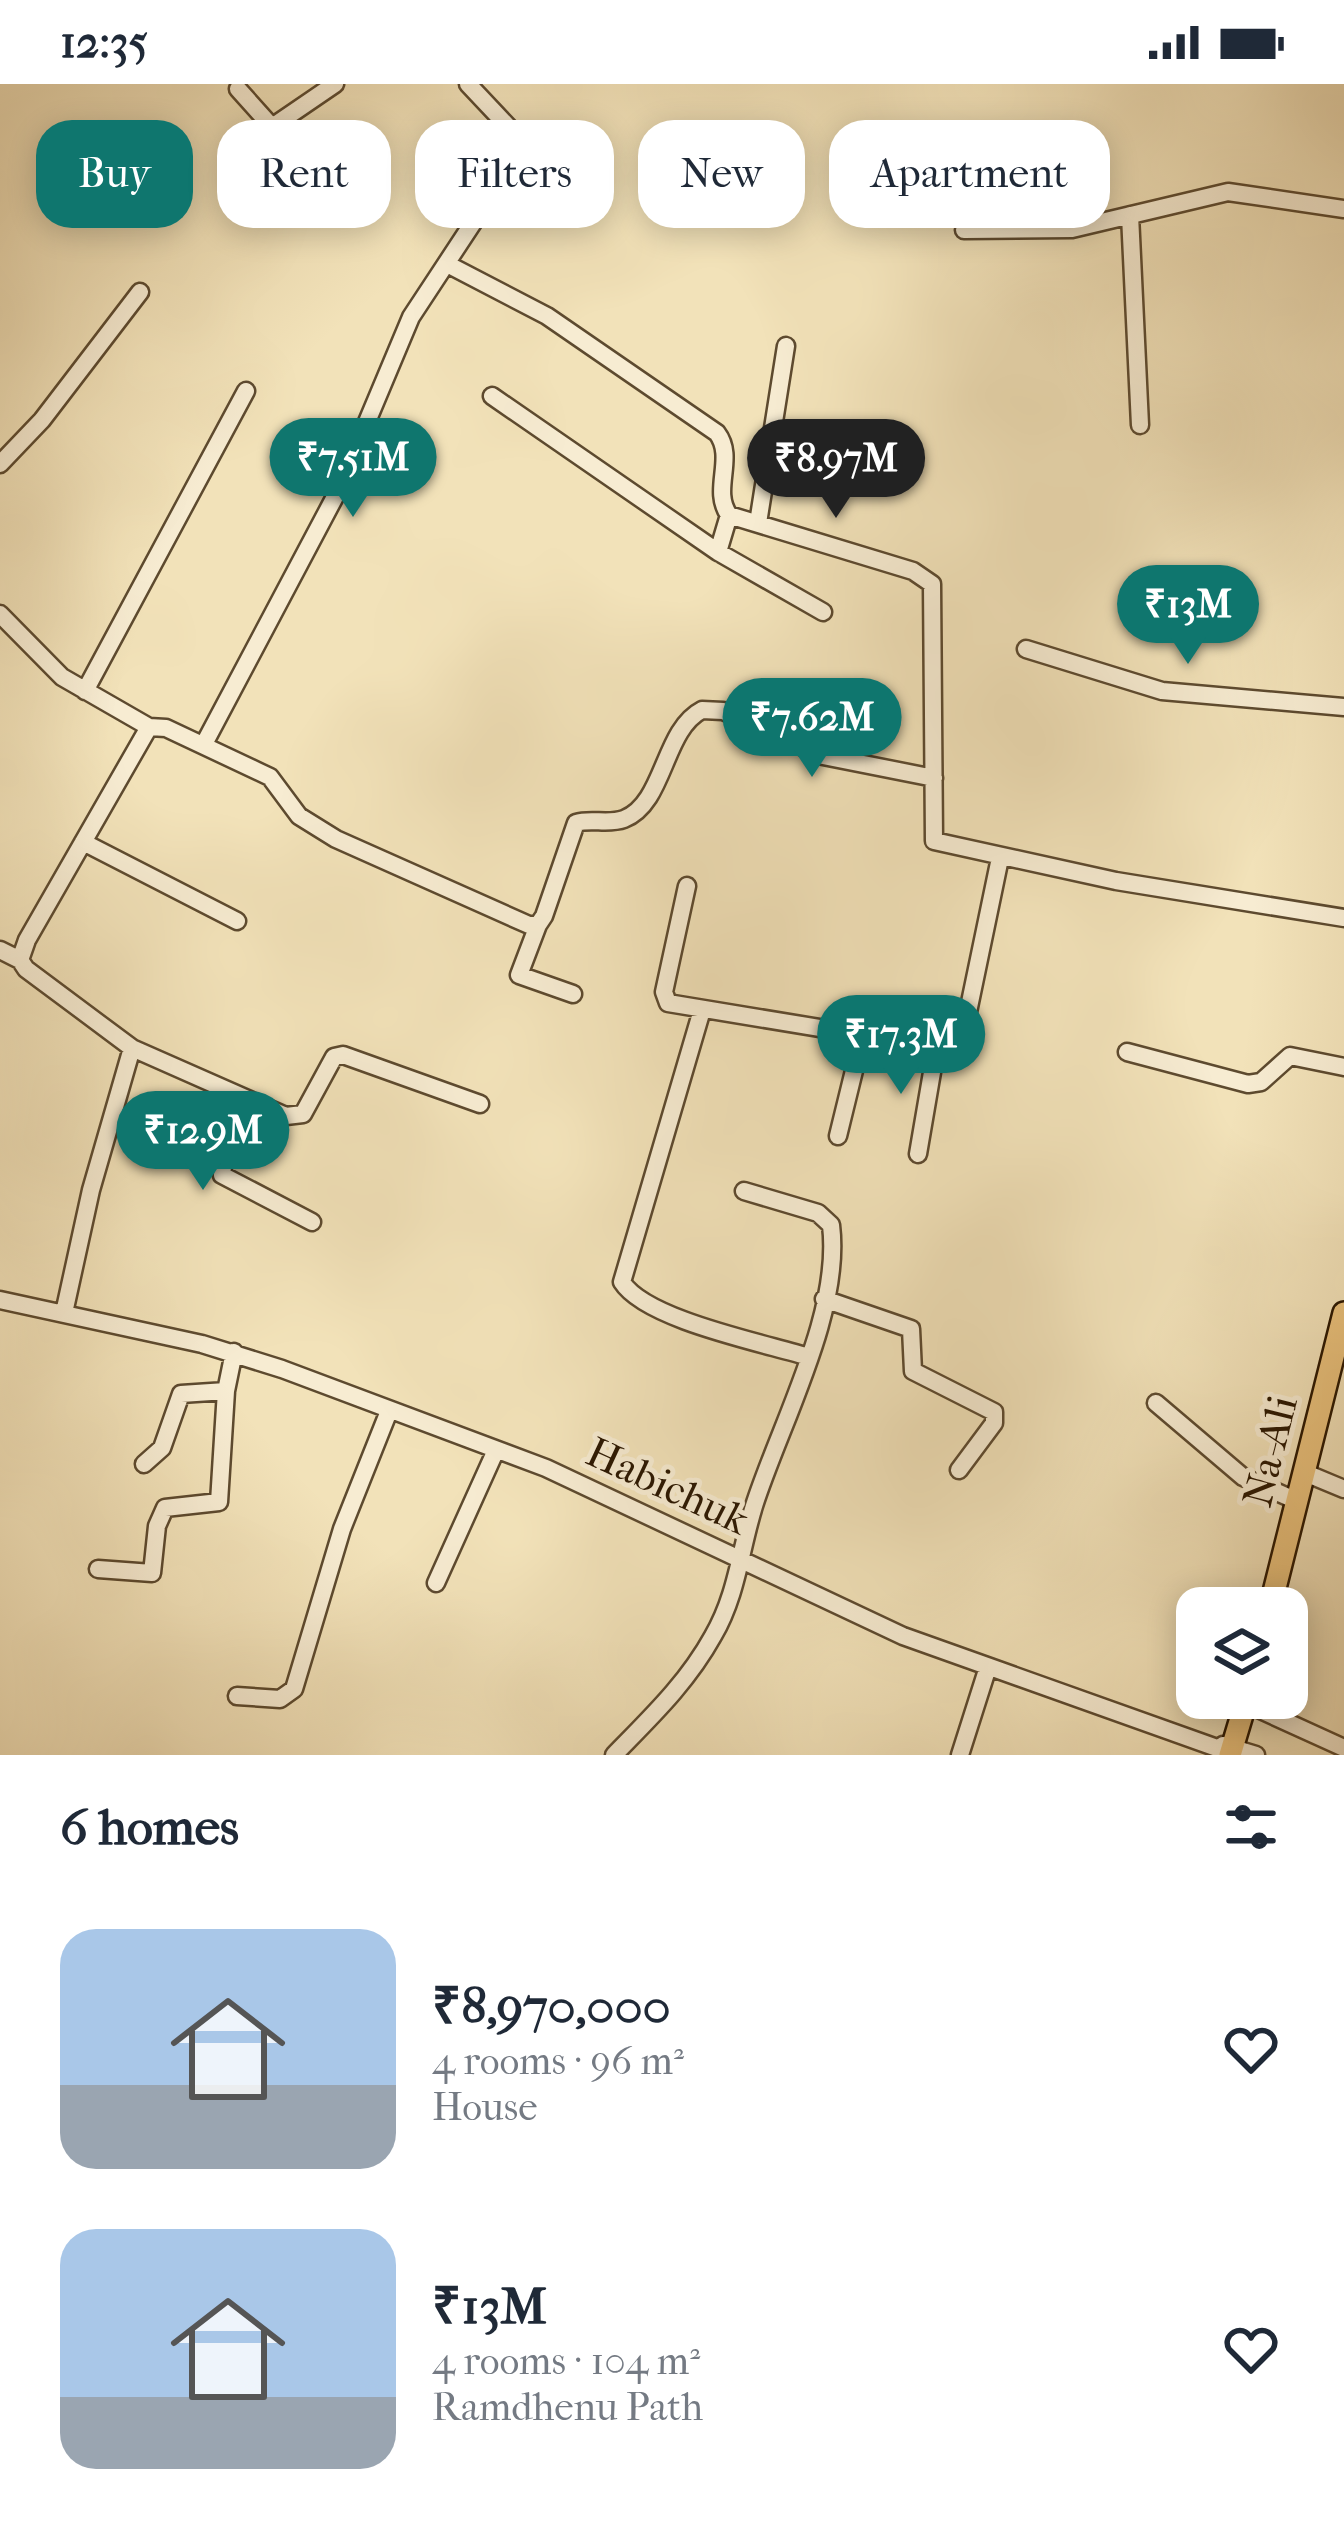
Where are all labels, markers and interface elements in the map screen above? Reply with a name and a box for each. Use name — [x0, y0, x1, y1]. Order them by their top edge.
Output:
text: 12:35 — [60, 16, 148, 69]
chip: Buy — [36, 120, 193, 228]
chip: Rent — [217, 120, 391, 228]
chip: Filters — [415, 120, 614, 228]
chip: New — [638, 120, 805, 228]
chip: Apartment — [829, 120, 1110, 228]
pin: ₹7.51M — [255, 418, 451, 520]
pin: ₹8.97M — [738, 419, 934, 521]
text: ₹7.51M — [297, 434, 409, 480]
text: ₹8.97M — [774, 435, 898, 481]
pin: ₹13M — [1117, 565, 1259, 667]
text: ₹13M — [1144, 581, 1232, 627]
pin: ₹7.62M — [714, 678, 910, 780]
text: ₹7.62M — [750, 694, 874, 740]
pin: ₹17.3M — [803, 995, 999, 1097]
text: ₹17.3M — [844, 1011, 958, 1057]
pin: ₹12.9M — [105, 1091, 301, 1193]
text: ₹12.9M — [143, 1107, 263, 1153]
street label: Na-Ali — [1233, 1391, 1308, 1512]
street label: Habichuk — [578, 1428, 757, 1545]
map controls — [1176, 1587, 1308, 1719]
button: layers — [1176, 1587, 1308, 1719]
icon: filters — [1218, 1794, 1284, 1860]
text: 6 homes — [60, 1797, 239, 1857]
text: ₹8,970,000 — [432, 1976, 671, 2036]
icon: home — [156, 1977, 300, 2121]
icon: heart — [1218, 2016, 1284, 2082]
text: 4 rooms · 96 m² — [432, 2038, 684, 2084]
text: House — [432, 2084, 538, 2130]
text: ₹13M — [432, 2276, 547, 2336]
icon: home — [156, 2277, 300, 2421]
icon: heart — [1218, 2316, 1284, 2382]
text: 4 rooms · 104 m² — [432, 2338, 700, 2384]
text: Ramdhenu Path — [432, 2384, 703, 2430]

